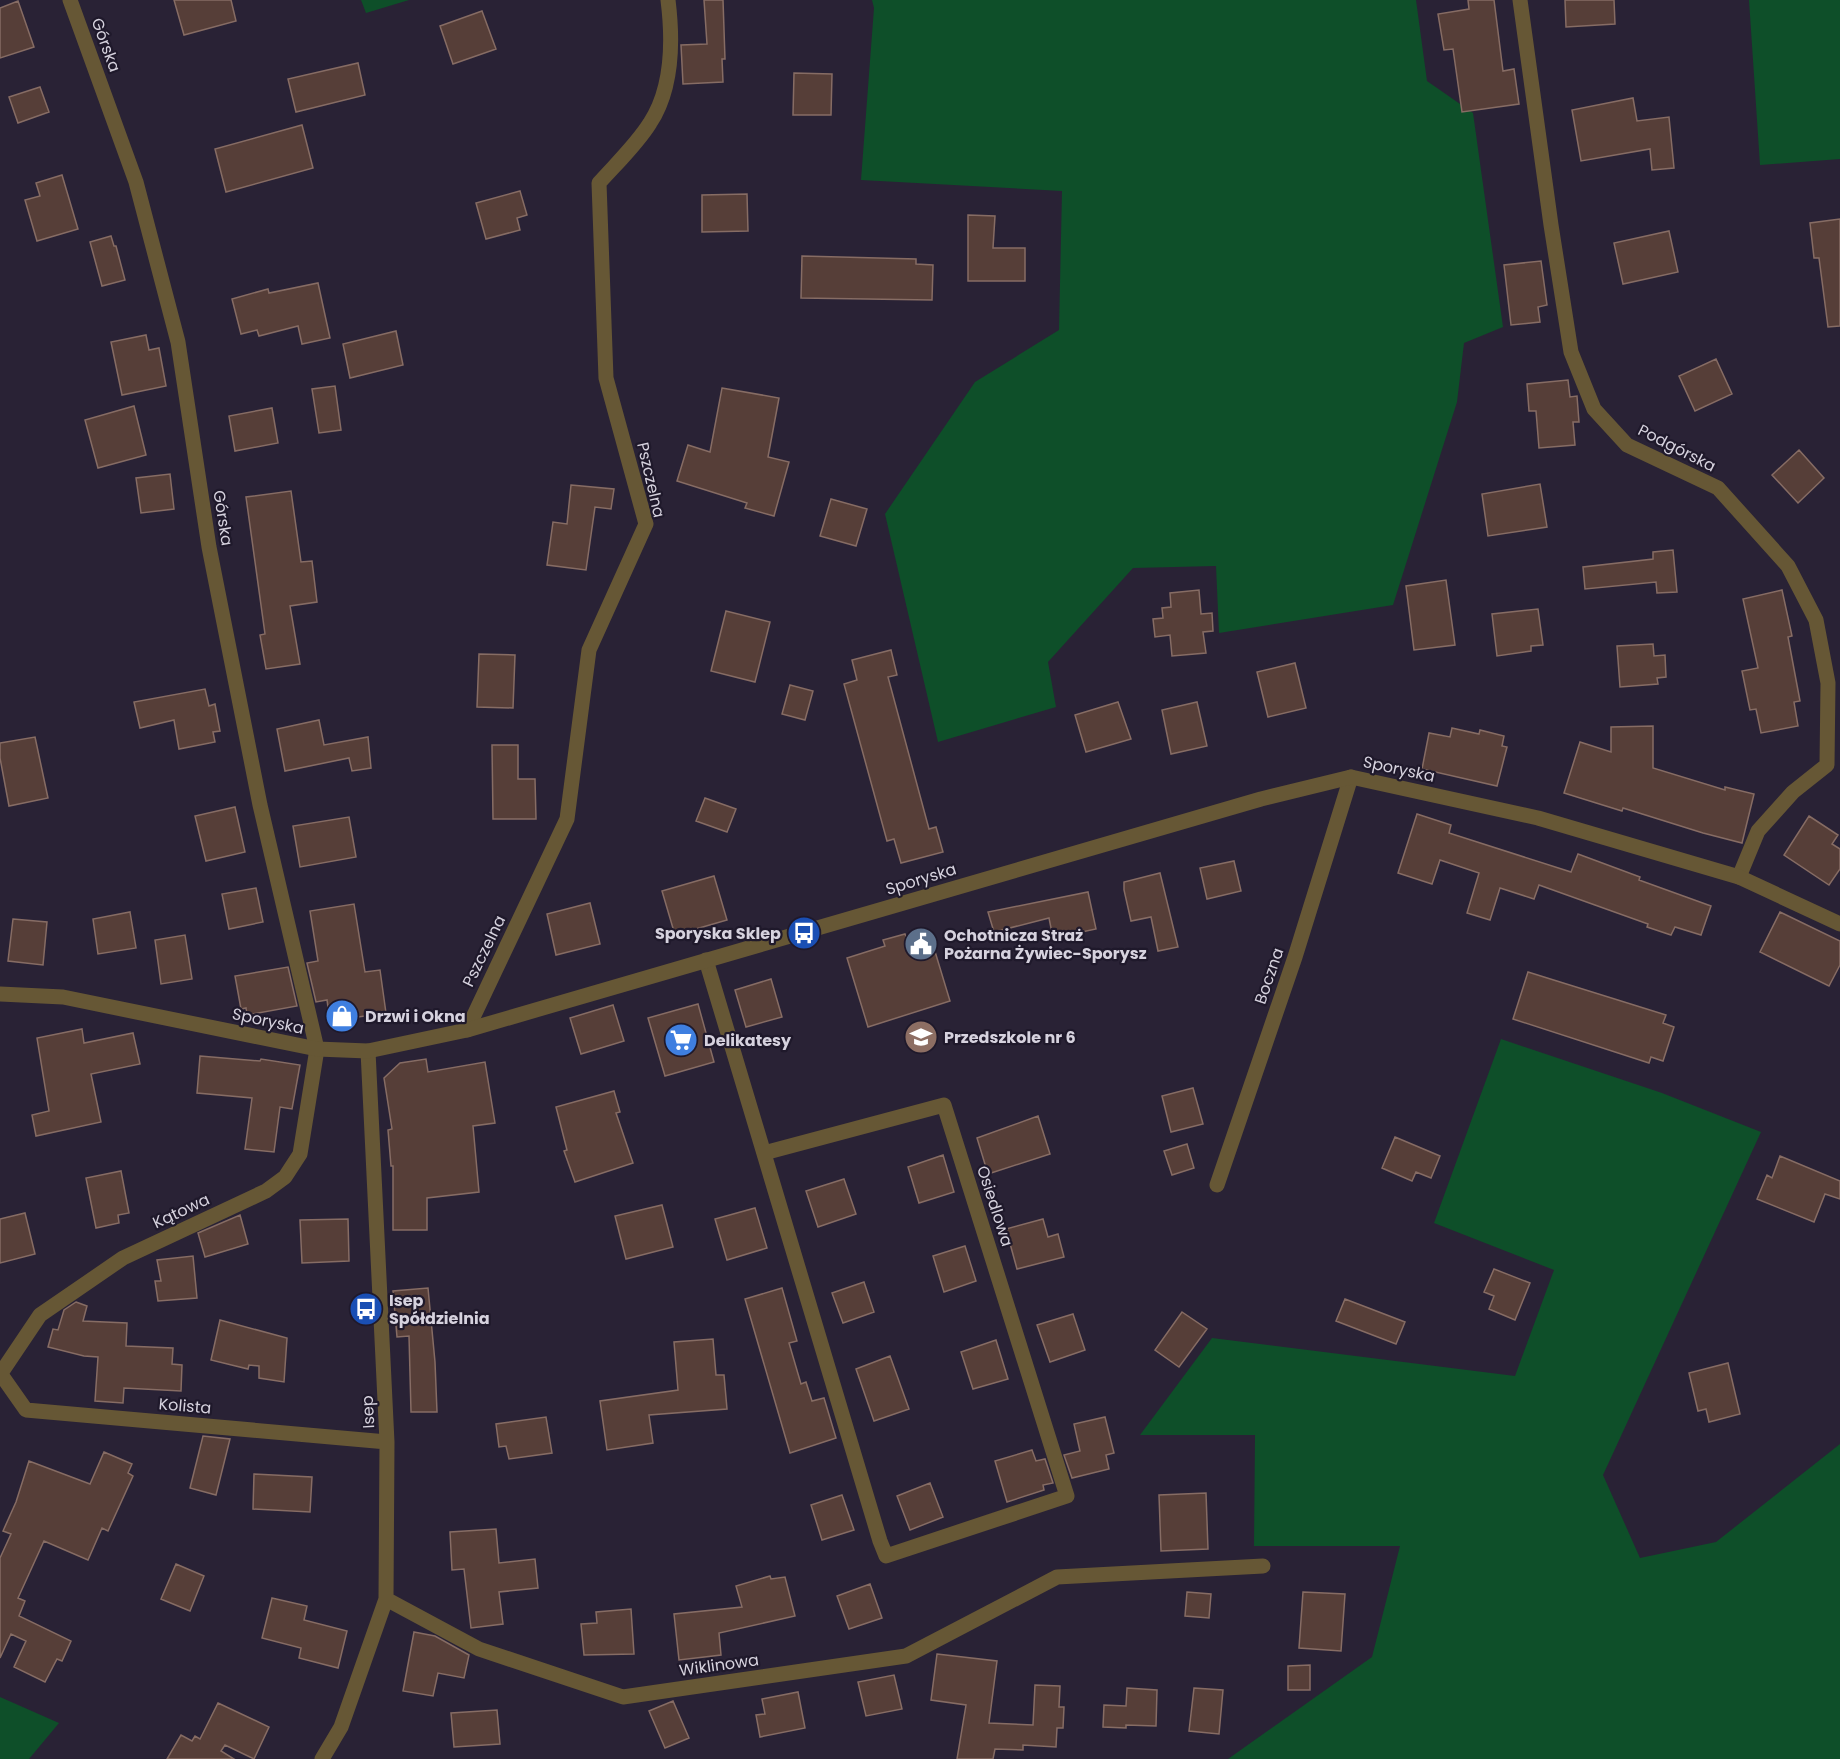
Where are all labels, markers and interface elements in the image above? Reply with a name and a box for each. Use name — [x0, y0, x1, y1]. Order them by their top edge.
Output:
street label: Górska — [86, 15, 126, 75]
street label: Podgórska — [1634, 419, 1720, 477]
street label: Pszczelna — [631, 440, 671, 520]
street label: Górska — [207, 489, 239, 547]
street label: Sporyska — [1361, 750, 1437, 788]
street label: Sporyska — [883, 857, 959, 901]
street label: Pszczelna — [457, 911, 511, 991]
bus stop icon: Sporyska Sklep — [786, 915, 822, 951]
place label: Sporyska Sklep — [655, 922, 781, 945]
place label: Ochotnicza Straż Pożarna Żywiec-Sporysz — [944, 924, 1147, 965]
public building icon: Ochotnicza Straż Pożarna Żywiec-Sporysz — [903, 926, 939, 962]
street label: Boczna — [1249, 945, 1289, 1007]
shop icon: Drzwi i Okna — [324, 998, 360, 1034]
street label: Sporyska — [230, 1002, 306, 1040]
place label: Drzwi i Okna — [365, 1005, 466, 1028]
school or university icon: Przedszkole nr 6 — [903, 1019, 939, 1055]
supermarket icon: Delikatesy — [663, 1022, 699, 1058]
place label: Przedszkole nr 6 — [944, 1026, 1076, 1049]
place label: Delikatesy — [704, 1029, 792, 1052]
street label: Osiedlowa — [971, 1163, 1019, 1249]
street label: Kątowa — [149, 1188, 213, 1234]
place label: Isep Spółdzielnia — [389, 1289, 490, 1330]
bus stop icon: Isep Spółdzielnia — [348, 1291, 384, 1327]
street label: Kolista — [158, 1392, 212, 1420]
street label: Isep — [356, 1395, 380, 1429]
street label: Wiklinowa — [678, 1648, 760, 1682]

